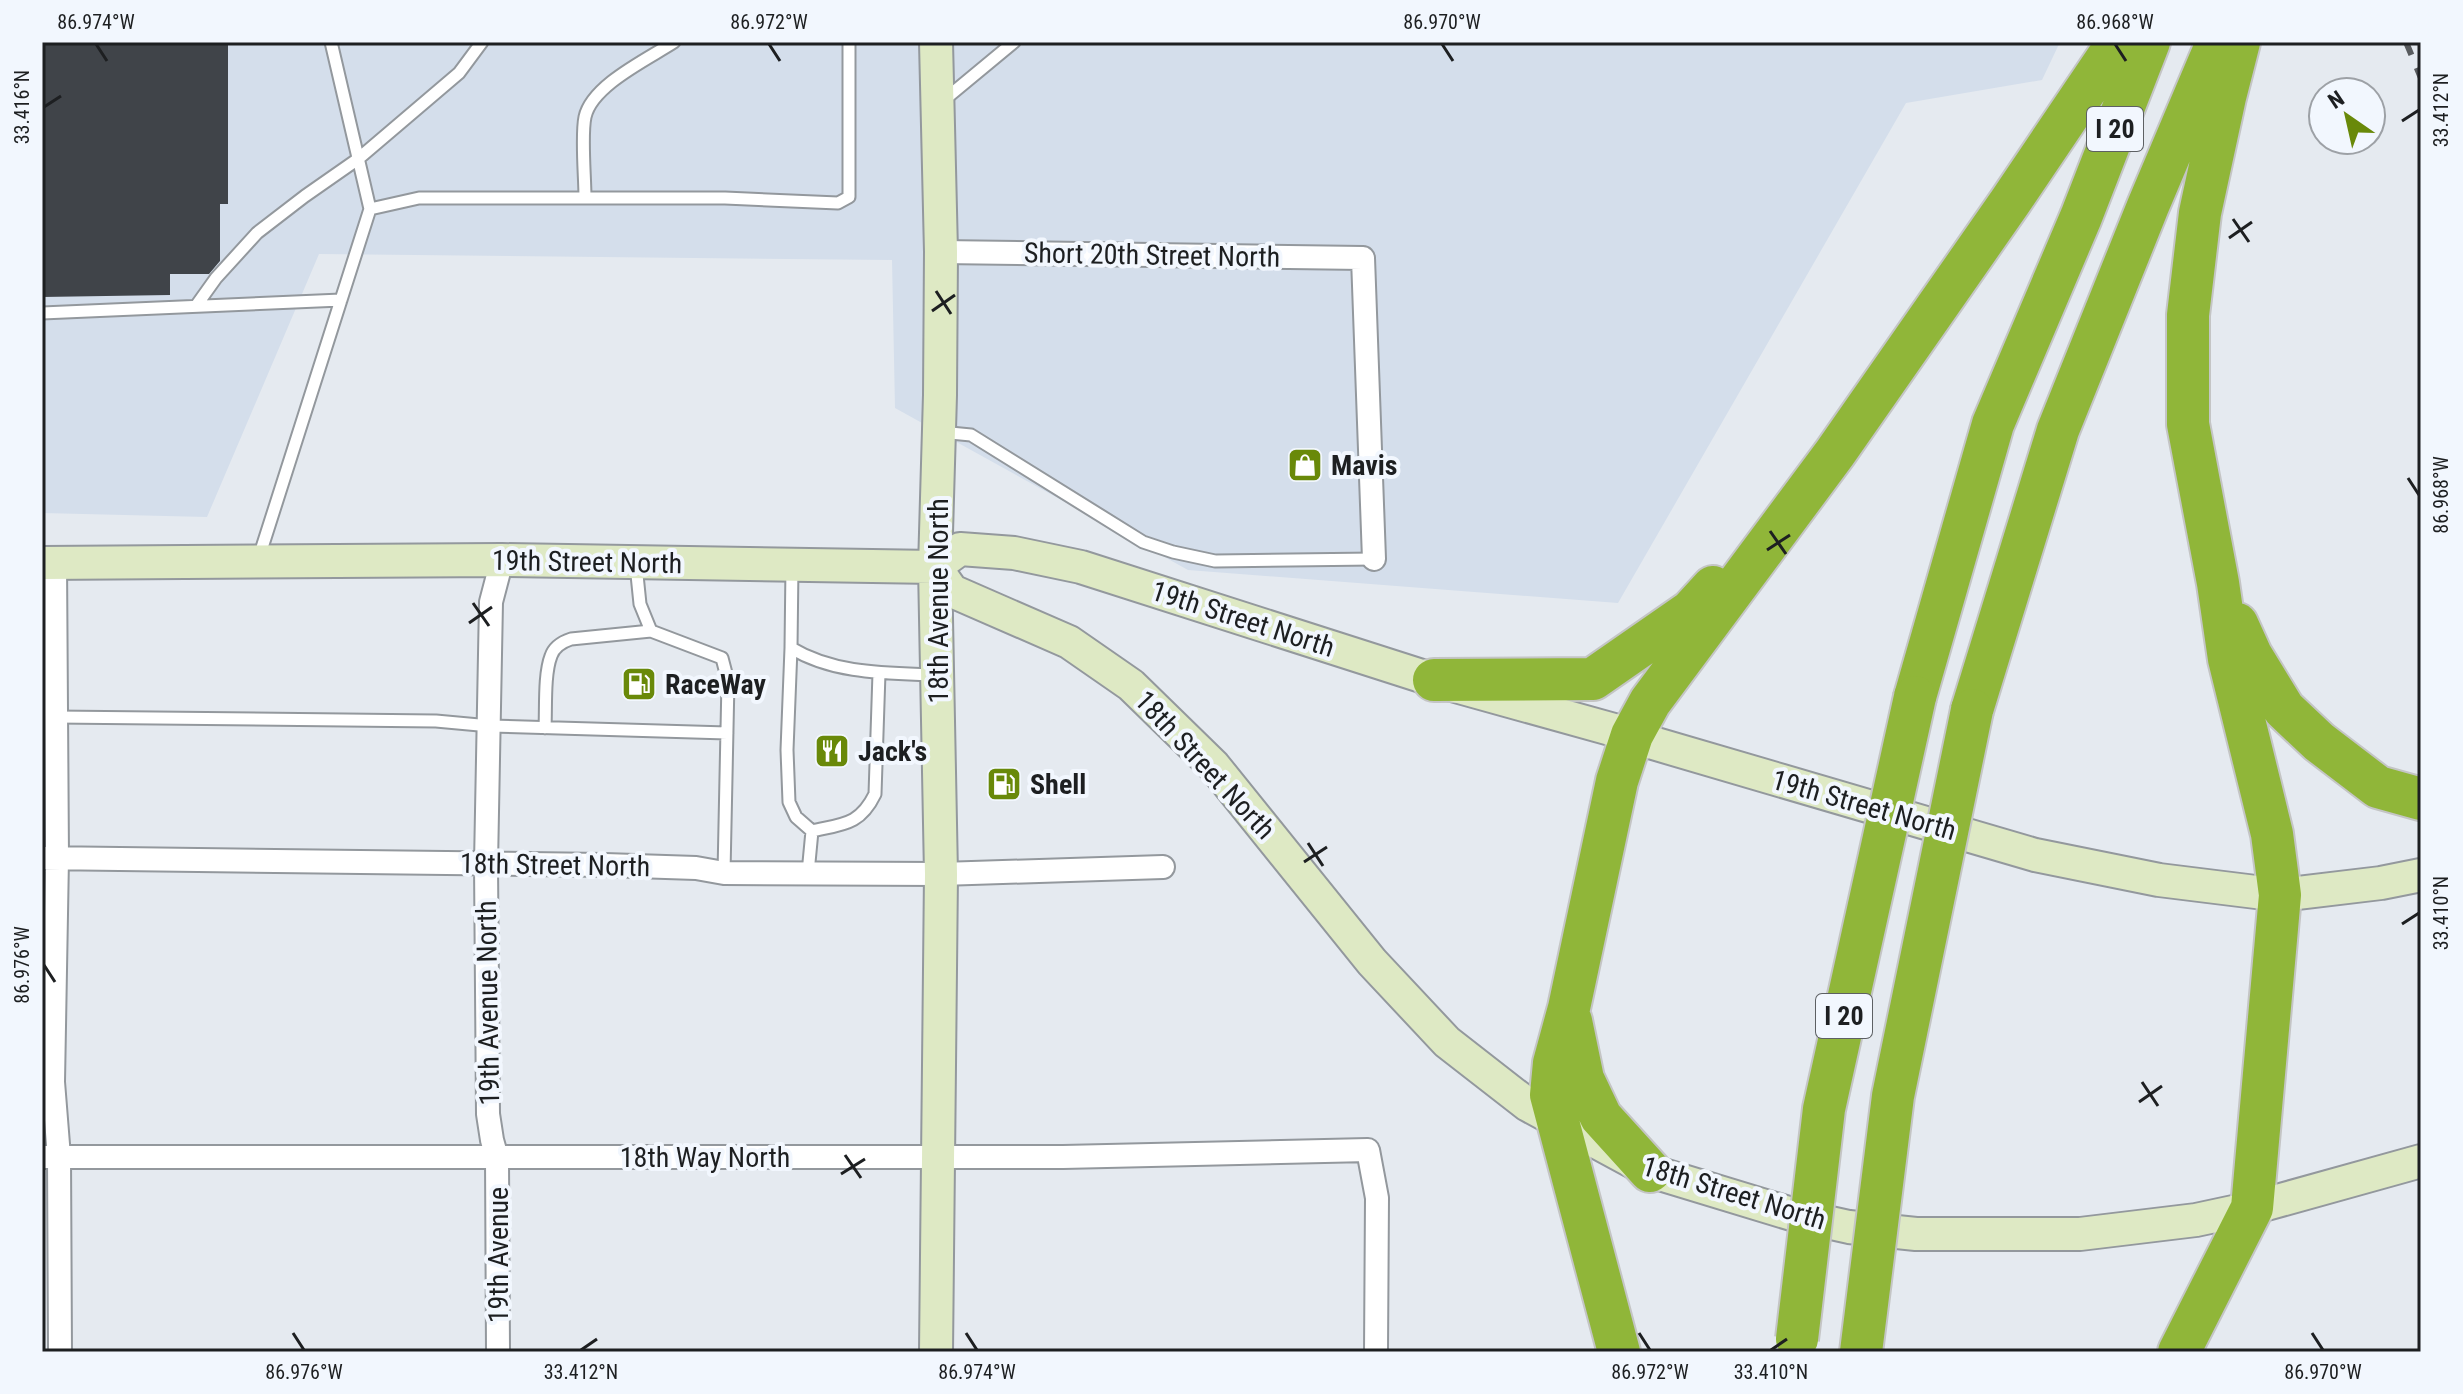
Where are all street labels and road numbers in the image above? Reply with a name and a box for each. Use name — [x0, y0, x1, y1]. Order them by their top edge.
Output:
road number: I 20 — [2087, 107, 2143, 151]
street label: Short 20th Street North — [1024, 236, 1280, 274]
street label: 18th Avenue North — [922, 498, 955, 704]
street label: 19th Street North — [492, 544, 682, 580]
street label: 19th Street North — [1147, 574, 1339, 664]
street label: 18th Street North — [1128, 684, 1282, 846]
street label: 19th Street North — [1768, 763, 1960, 847]
street label: 18th Street North — [460, 847, 650, 883]
street label: 19th Avenue North — [470, 900, 506, 1106]
road number: I 20 — [1816, 994, 1872, 1038]
street label: 18th Way North — [620, 1141, 790, 1174]
street label: 18th Street North — [1638, 1149, 1830, 1237]
street label: 19th Avenue — [482, 1187, 515, 1323]

